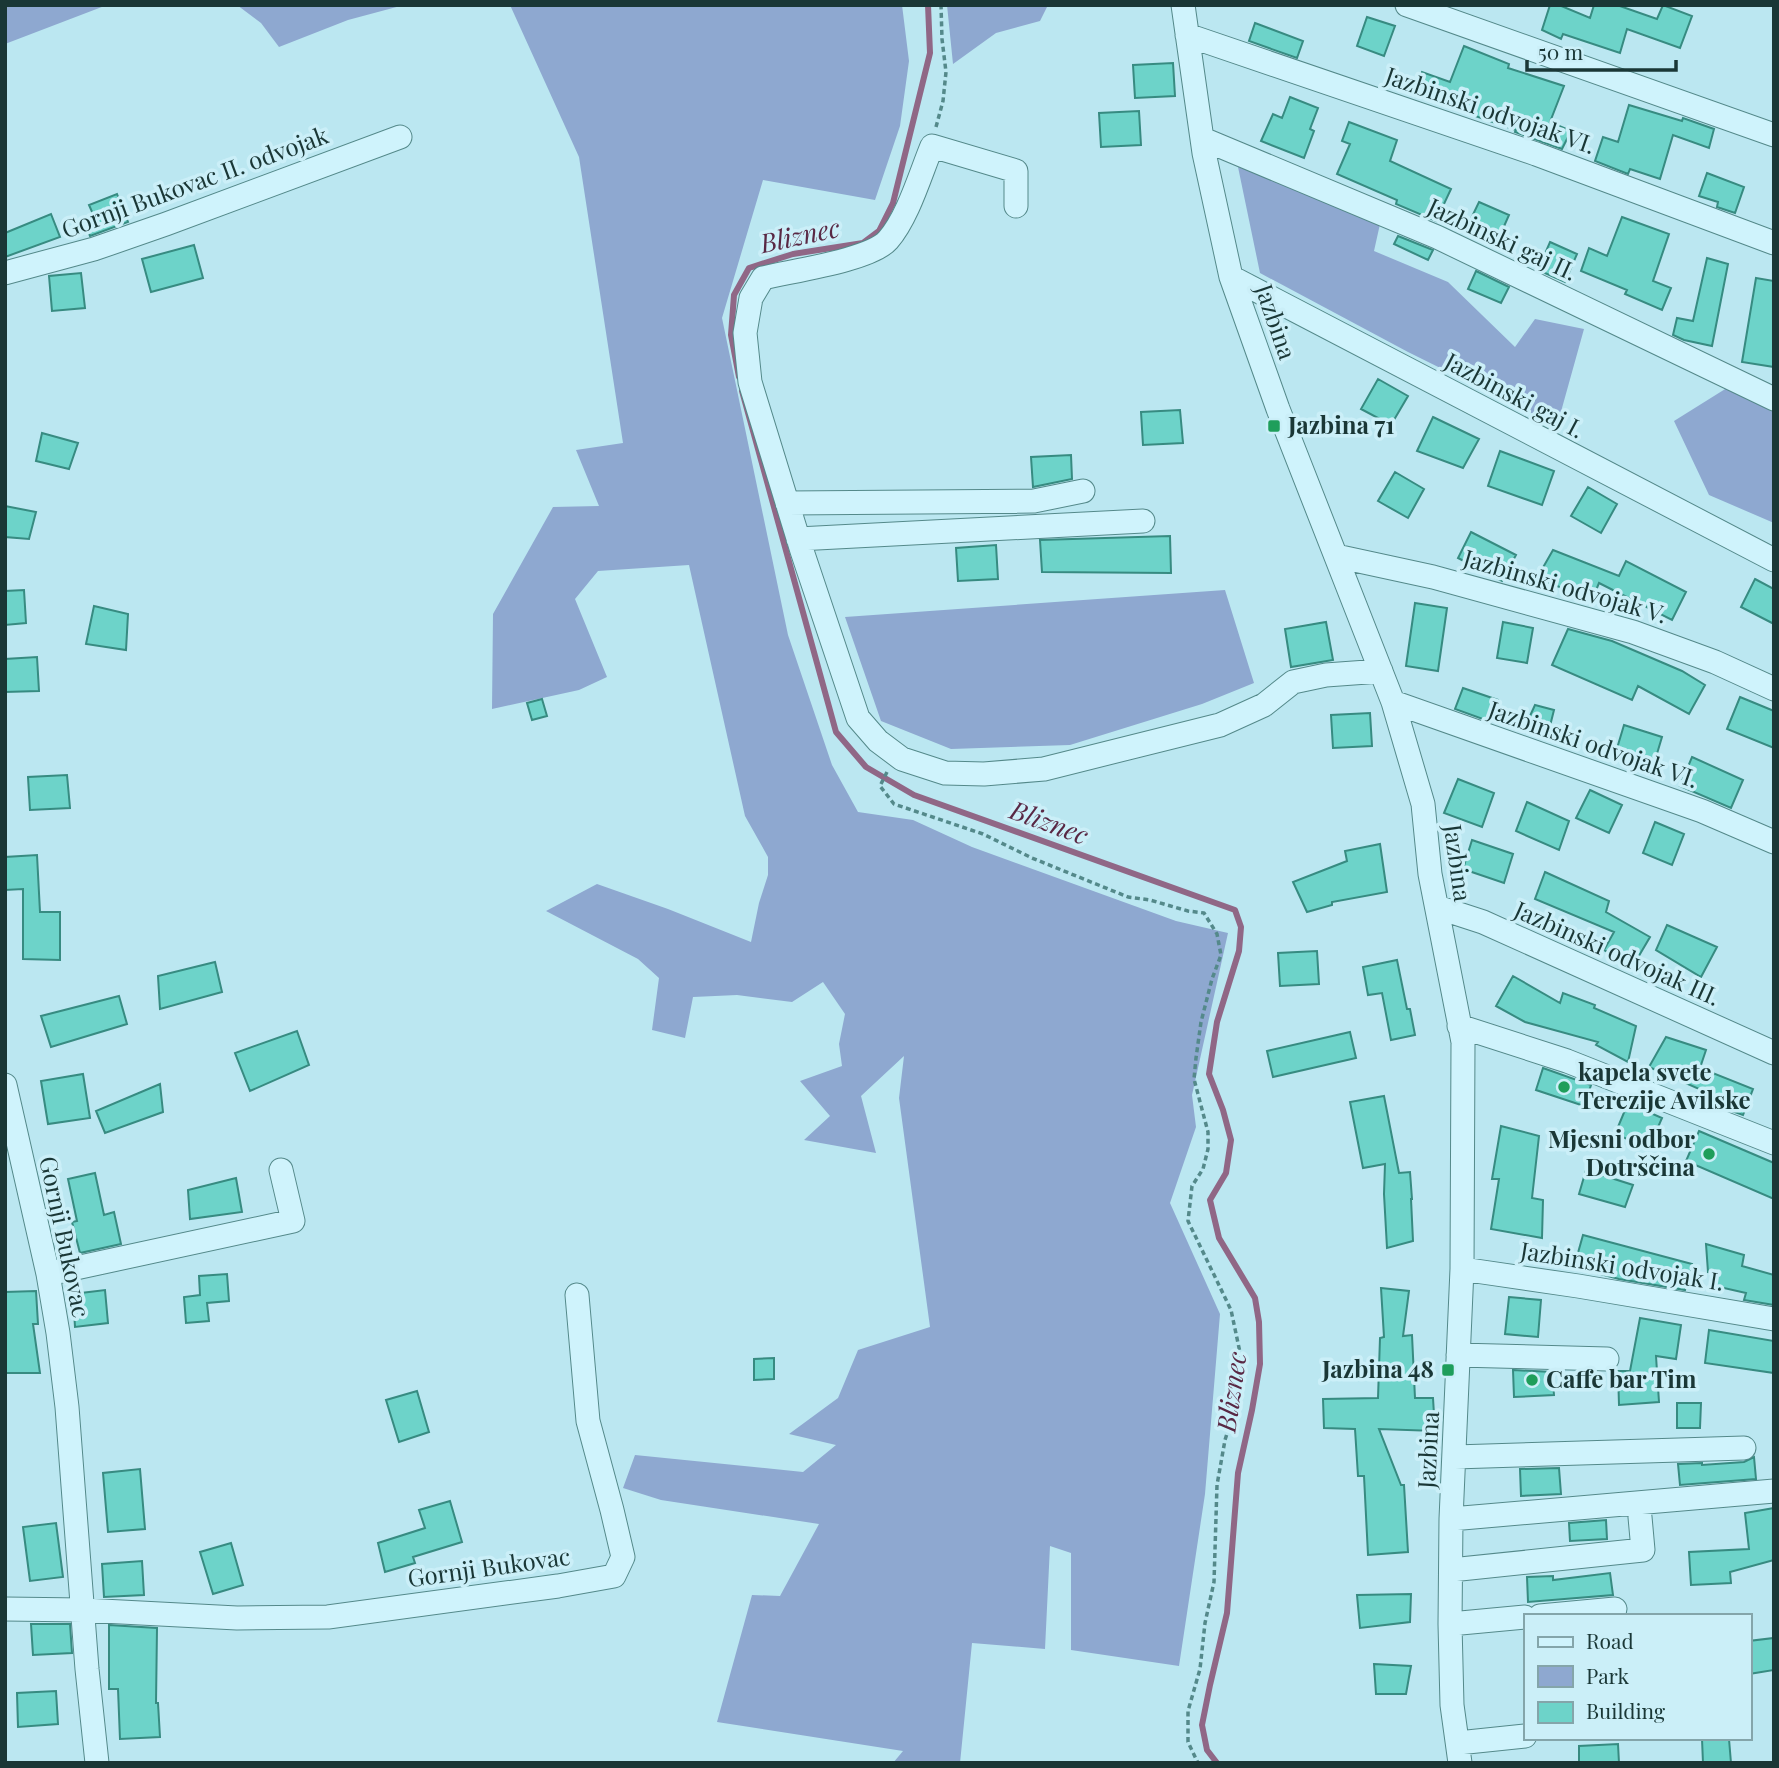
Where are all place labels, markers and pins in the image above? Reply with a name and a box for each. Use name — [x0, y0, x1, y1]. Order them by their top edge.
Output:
place label: Jazbina 71 — [1287, 408, 1394, 440]
marker: Jazbina 71 — [1266, 418, 1282, 434]
place label: kapela svete Terezije Avilske — [1578, 1055, 1751, 1115]
marker: kapela svete Terezije Avilske — [1556, 1079, 1572, 1095]
place label: Mjesni odbor Dotrščina — [1548, 1122, 1696, 1182]
marker: Mjesni odbor Dotrščina — [1701, 1146, 1717, 1162]
place label: Jazbina 48 — [1321, 1352, 1434, 1384]
marker: Jazbina 48 — [1440, 1362, 1456, 1378]
place label: Caffe bar Tim — [1546, 1362, 1697, 1394]
marker: Caffe bar Tim — [1524, 1372, 1540, 1388]

